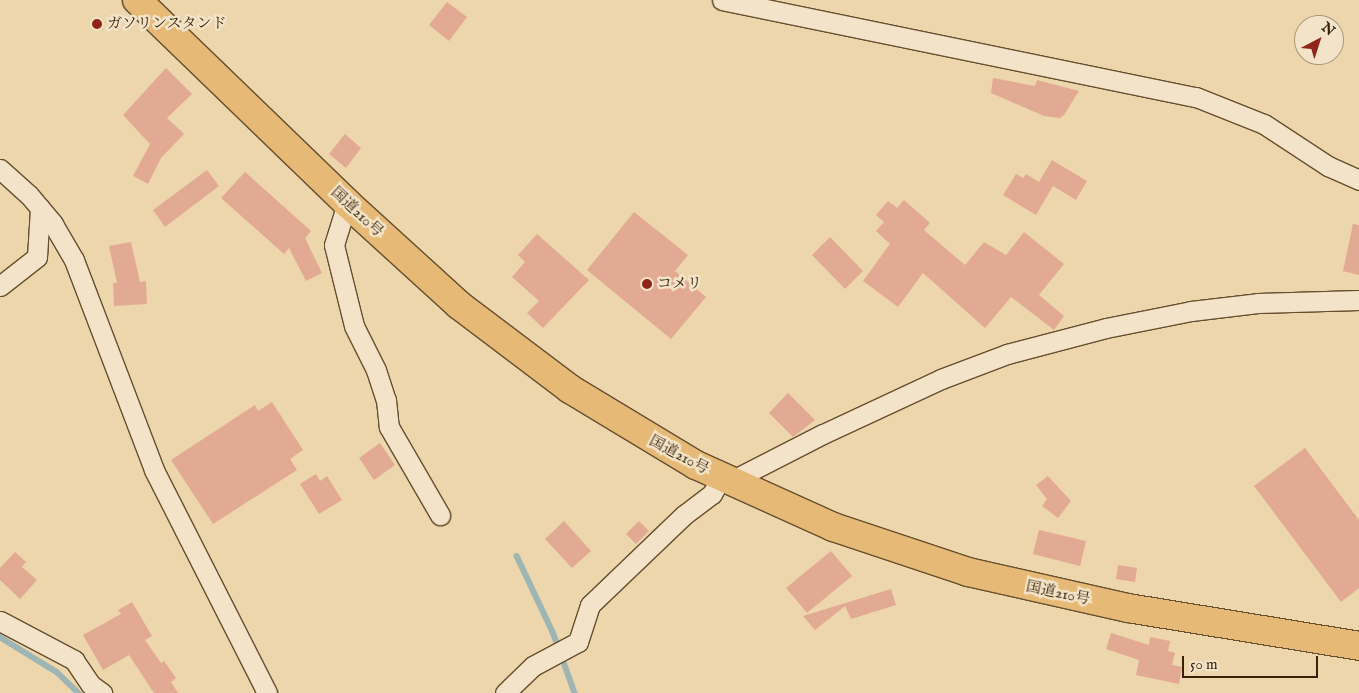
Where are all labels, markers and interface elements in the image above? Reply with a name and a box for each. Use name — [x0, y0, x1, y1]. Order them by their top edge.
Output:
place label: ガソリンスタンド — [107, 15, 227, 33]
north arrow — [1294, 15, 1344, 65]
marker: ガソリンスタンド — [91, 18, 103, 30]
text: N — [1318, 18, 1338, 40]
street label: 国道210号 — [327, 183, 387, 241]
place label: コメリ — [657, 275, 702, 293]
marker: コメリ — [641, 278, 653, 290]
street label: 国道210号 — [646, 432, 712, 478]
street label: 国道210号 — [1024, 577, 1092, 609]
scale bar — [1184, 646, 1320, 678]
text: 50 m — [1190, 655, 1218, 674]

